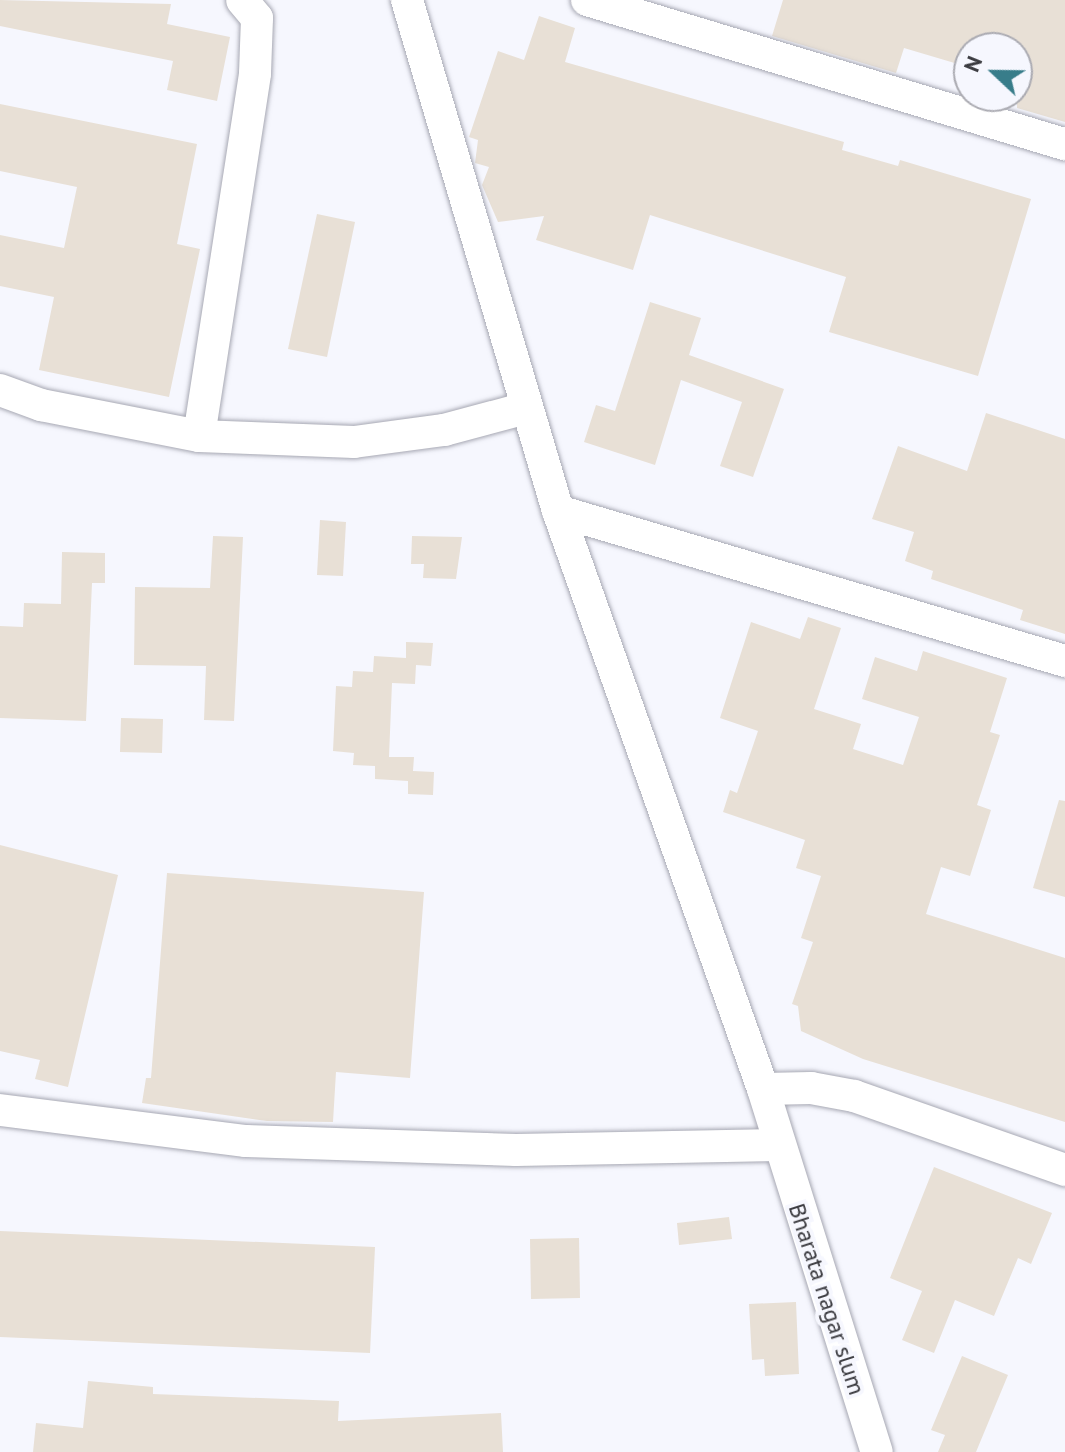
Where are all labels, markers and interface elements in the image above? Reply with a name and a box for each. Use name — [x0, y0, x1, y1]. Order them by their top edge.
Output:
north arrow — [953, 32, 1033, 112]
text: N — [957, 52, 988, 76]
street label: Bharata nagar slum — [782, 1200, 872, 1398]

